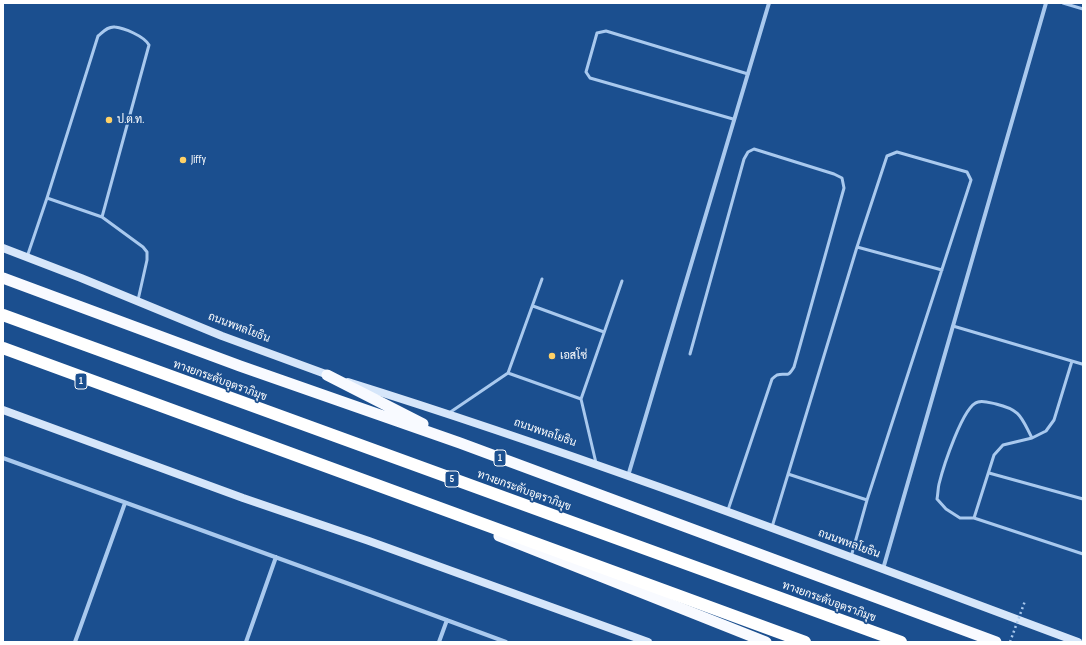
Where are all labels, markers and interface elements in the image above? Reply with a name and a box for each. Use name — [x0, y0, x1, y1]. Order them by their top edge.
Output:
place label: ป.ต.ท. — [117, 113, 144, 127]
marker: ป.ต.ท. — [104, 115, 114, 125]
place label: Jiffy — [191, 153, 206, 167]
marker: Jiffy — [178, 155, 188, 165]
street label: ถนนพหลโยธิน — [206, 310, 272, 346]
place label: เอสโซ่ — [560, 349, 587, 363]
marker: เอสโซ่ — [547, 351, 557, 361]
street label: ทางยกระดับอุตราภิมุข — [171, 358, 269, 404]
road number: 1 — [75, 373, 87, 389]
street label: ถนนพหลโยธิน — [512, 416, 578, 450]
road number: 1 — [494, 450, 506, 466]
street label: ทางยกระดับอุตราภิมุข — [475, 468, 573, 514]
road number: 5 — [445, 471, 459, 487]
street label: ถนนพหลโยธิน — [816, 527, 882, 561]
street label: ทางยกระดับอุตราภิมุข — [780, 579, 878, 625]

